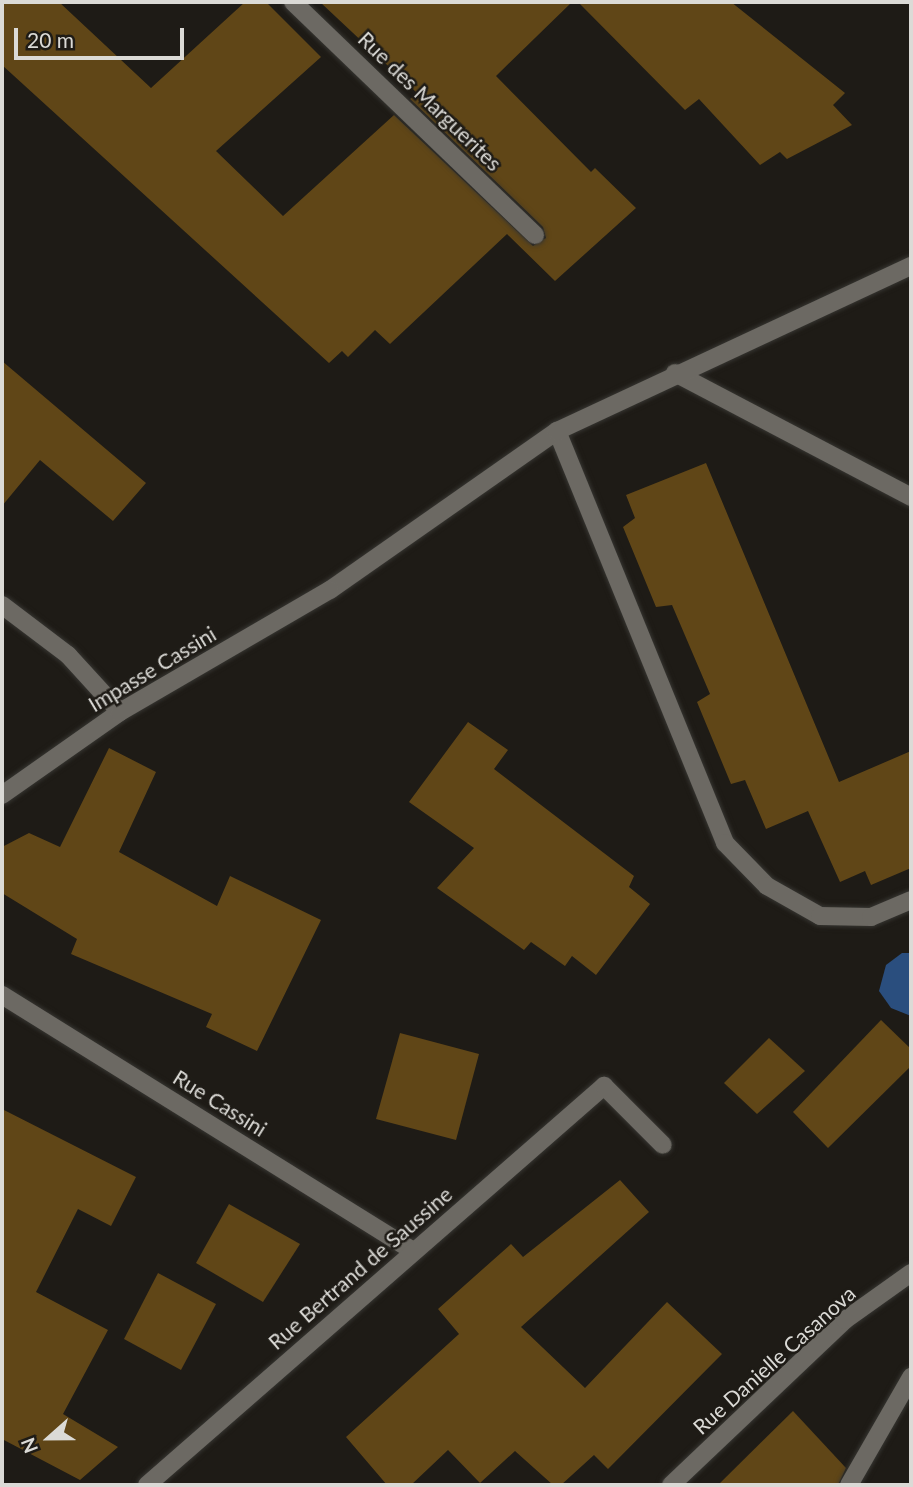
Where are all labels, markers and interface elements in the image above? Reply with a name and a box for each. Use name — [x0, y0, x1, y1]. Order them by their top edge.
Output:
scale bar — [18, 14, 187, 58]
street label: Rue des Marguerites — [353, 26, 507, 176]
text: 20 m — [27, 27, 74, 52]
street label: Impasse Cassini — [84, 621, 220, 717]
street label: Rue Cassini — [169, 1064, 271, 1142]
street label: Rue Bertrand de Saussine — [263, 1181, 457, 1355]
street label: Rue Danielle Casanova — [688, 1281, 860, 1439]
north arrow — [14, 1403, 84, 1473]
text: N — [16, 1435, 42, 1457]

